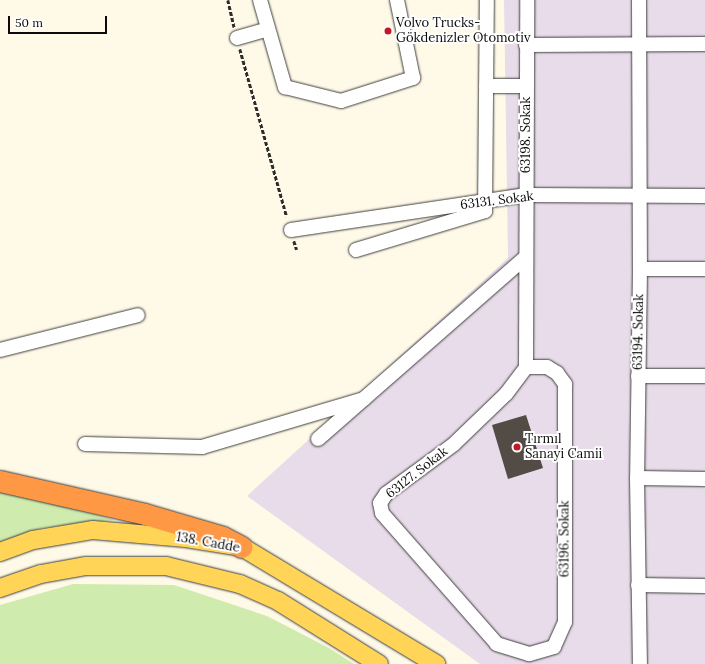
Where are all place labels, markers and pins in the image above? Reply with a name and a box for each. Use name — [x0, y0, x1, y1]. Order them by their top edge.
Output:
place label: Volvo Trucks- Gökdenizler Otomotiv — [396, 16, 530, 47]
marker: Volvo Trucks- Gökdenizler Otomotiv — [383, 26, 393, 36]
place label: Tırmıl Sanayi Camii — [525, 432, 602, 463]
marker: Tırmıl Sanayi Camii — [512, 442, 522, 452]

